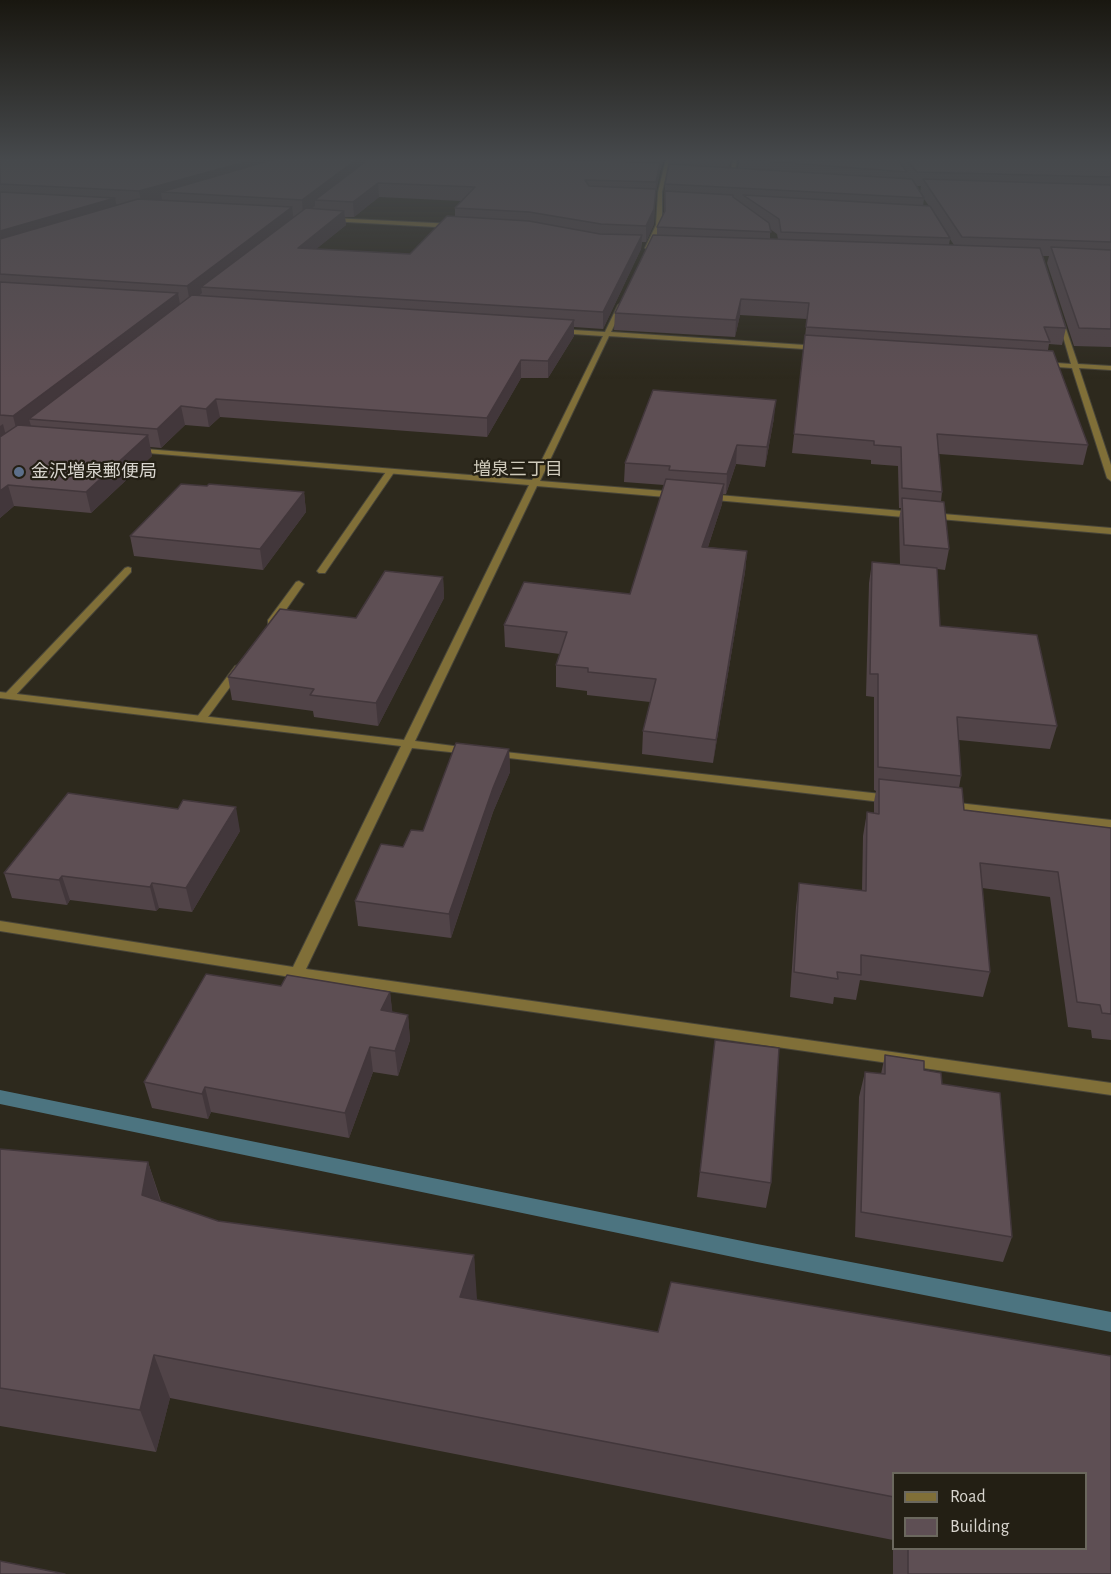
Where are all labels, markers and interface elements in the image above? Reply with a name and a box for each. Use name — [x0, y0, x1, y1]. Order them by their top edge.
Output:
district label: 増泉三丁目 — [473, 459, 563, 481]
place label: 金沢増泉郵便局 — [31, 461, 157, 483]
marker: 金沢増泉郵便局 — [12, 465, 26, 479]
legend — [892, 1472, 1087, 1550]
text: Road — [950, 1488, 986, 1506]
text: Building — [950, 1518, 1009, 1536]

